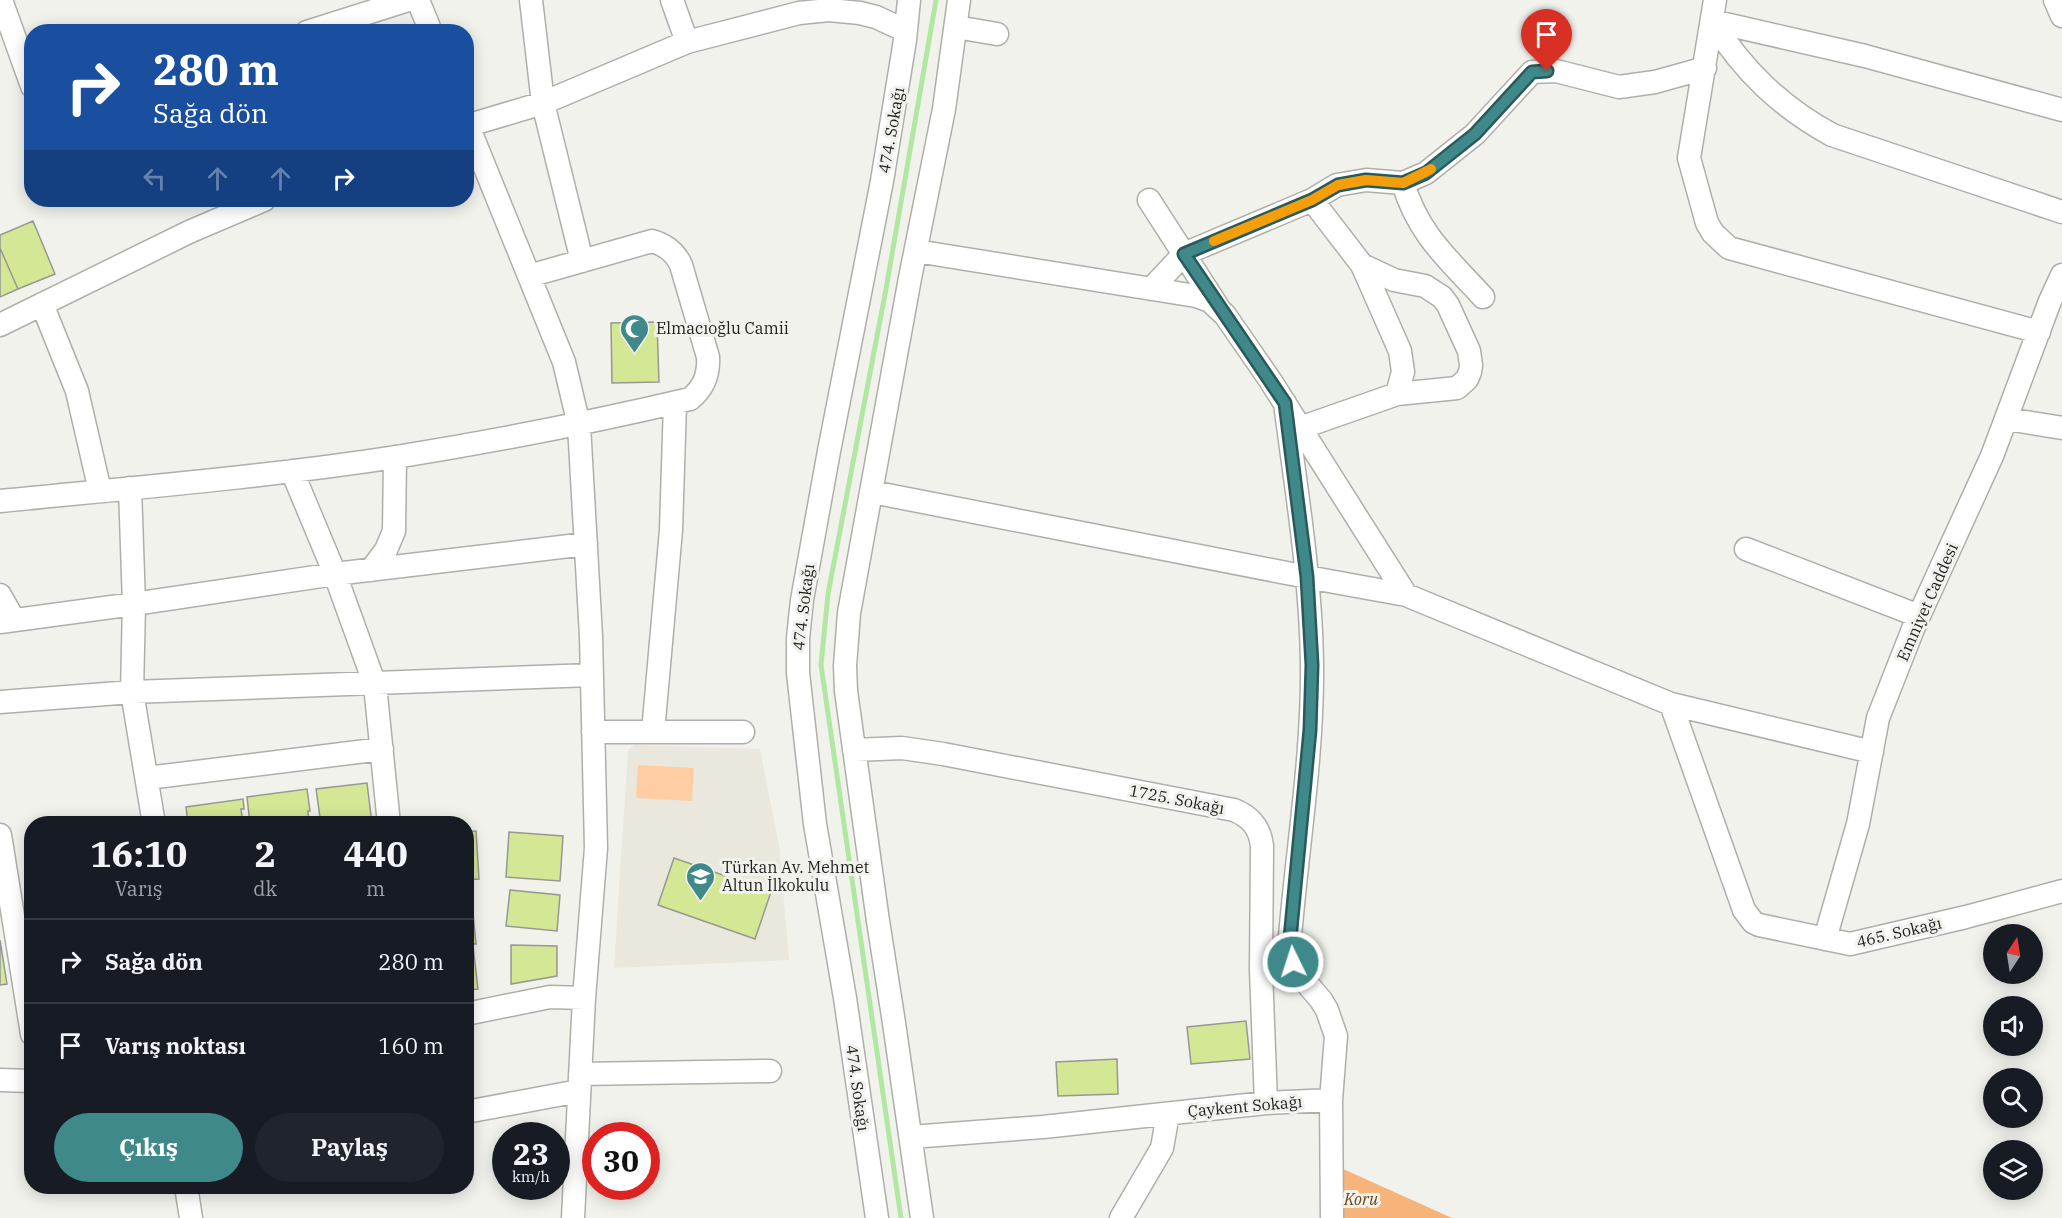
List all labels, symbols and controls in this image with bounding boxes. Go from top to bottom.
pin [1521,9,1572,71]
icon: arrive [1530,18,1563,51]
text: 280 m [153,42,279,97]
icon: right [54,48,132,126]
street label: 474. Sokağı [874,85,908,175]
text: Sağa dön [153,95,268,130]
icon: left [138,162,171,195]
icon: ahead [201,162,234,195]
icon: ahead [264,162,297,195]
icon: right [327,162,360,195]
mosque icon: Elmacıoğlu Camii [619,312,651,354]
place label: Elmacıoğlu Camii [656,318,789,338]
street label: Emniyet Caddesi [1892,540,1962,664]
street label: 474. Sokağı [788,563,818,651]
street label: 1725. Sokağı [1128,780,1226,818]
text: 16:10 [90,830,187,877]
text: 2 [254,830,276,877]
text: 440 [343,830,408,877]
place label: Türkan Av. Mehmet Altun İlkokulu [722,857,870,895]
school or university icon: Türkan Av. Mehmet Altun İlkokulu [685,860,717,902]
text: Varış [115,875,163,902]
text: dk [253,875,277,902]
text: m [366,875,385,902]
street label: 465. Sokağı [1854,912,1944,952]
north arrow [1983,924,2043,984]
map controls [1983,924,2043,1200]
position arrow [1261,930,1325,994]
icon: right [54,945,87,978]
text: Sağa dön [105,947,203,976]
text: 280 m [378,947,444,976]
button: sound [1983,996,2043,1056]
icon: arrive [54,1029,87,1062]
text: Varış noktası [105,1031,246,1060]
text: 160 m [378,1031,444,1060]
street label: 474. Sokağı [842,1044,874,1132]
button: search [1983,1068,2043,1128]
street label: Çaykent Sokağı [1187,1091,1303,1121]
button: Çıkış [54,1113,243,1182]
button: Paylaş [255,1113,444,1182]
speed limit sign: 30 [582,1122,660,1200]
text: 23 [513,1134,549,1173]
button: layers [1983,1140,2043,1200]
text: km/h [512,1167,550,1186]
park label: Koru [1343,1189,1378,1209]

